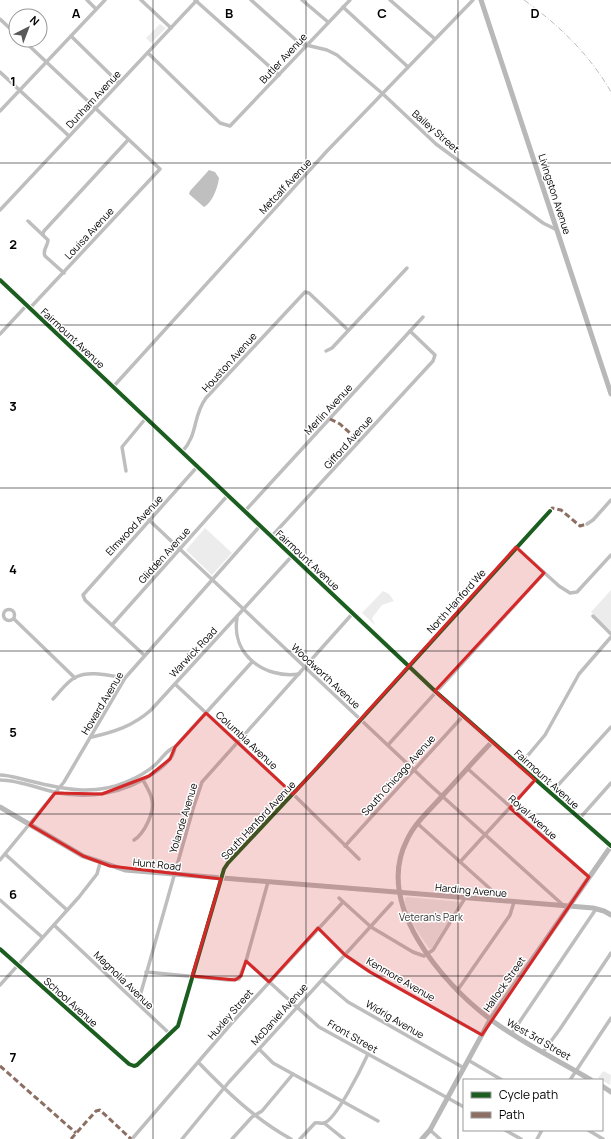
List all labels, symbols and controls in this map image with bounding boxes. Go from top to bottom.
text: A [72,4,81,22]
text: B [225,4,233,22]
text: C [377,4,387,22]
text: D [530,4,540,22]
north arrow [8,8,48,48]
text: N [27,12,43,28]
street label: Butler Avenue [256,30,310,86]
street label: Dunham Avenue [62,67,124,131]
text: 1 [10,72,16,90]
street label: Bailey Street [409,106,463,156]
street label: Livingston Avenue [535,152,575,236]
street label: Metcalf Avenue [256,155,315,217]
street label: Louisa Avenue [61,204,117,262]
text: 2 [9,235,17,253]
street label: Fairmount Avenue [38,305,108,371]
street label: Houston Avenue [198,329,260,395]
street label: Merlin Avenue [301,380,355,437]
text: 3 [9,397,17,415]
street label: Gifford Avenue [320,412,376,472]
street label: Elmwood Avenue [102,492,166,558]
street label: Glidden Avenue [135,524,193,586]
street label: Fairmount Avenue [273,527,343,593]
text: 4 [9,560,17,578]
street label: North Hanford We [423,566,489,636]
street label: Warwick Road [166,624,220,680]
street label: Woodworth Avenue [288,640,364,712]
street label: Howard Avenue [78,669,126,737]
street label: Columbia Avenue [213,708,281,772]
text: 5 [9,723,17,741]
street label: South Chicago Avenue [358,731,438,819]
street label: Fairmount Avenue [512,746,583,812]
street label: South Hanford Avenue [218,777,298,863]
street label: Yolande Avenue [166,781,200,855]
street label: Royal Avenue [506,791,561,843]
street label: Hunt Road [132,855,182,874]
street label: Harding Avenue [434,880,508,900]
text: 6 [9,885,17,903]
park label: Veteran's Park [399,910,464,924]
street label: Magnolia Avenue [91,948,157,1012]
street label: Hallock Street [480,953,528,1015]
street label: Kenmore Avenue [364,954,438,1004]
street label: School Avenue [41,974,101,1030]
street label: McDaniel Avenue [247,980,311,1048]
street label: Huxley Street [204,986,256,1042]
street label: Widrig Avenue [363,997,427,1042]
street label: West 3rd Street [504,1015,574,1063]
street label: Front Street [325,1016,381,1056]
text: 7 [10,1048,17,1066]
legend [463,1079,603,1131]
text: Cycle path [499,1086,558,1103]
text: Path [499,1106,525,1123]

